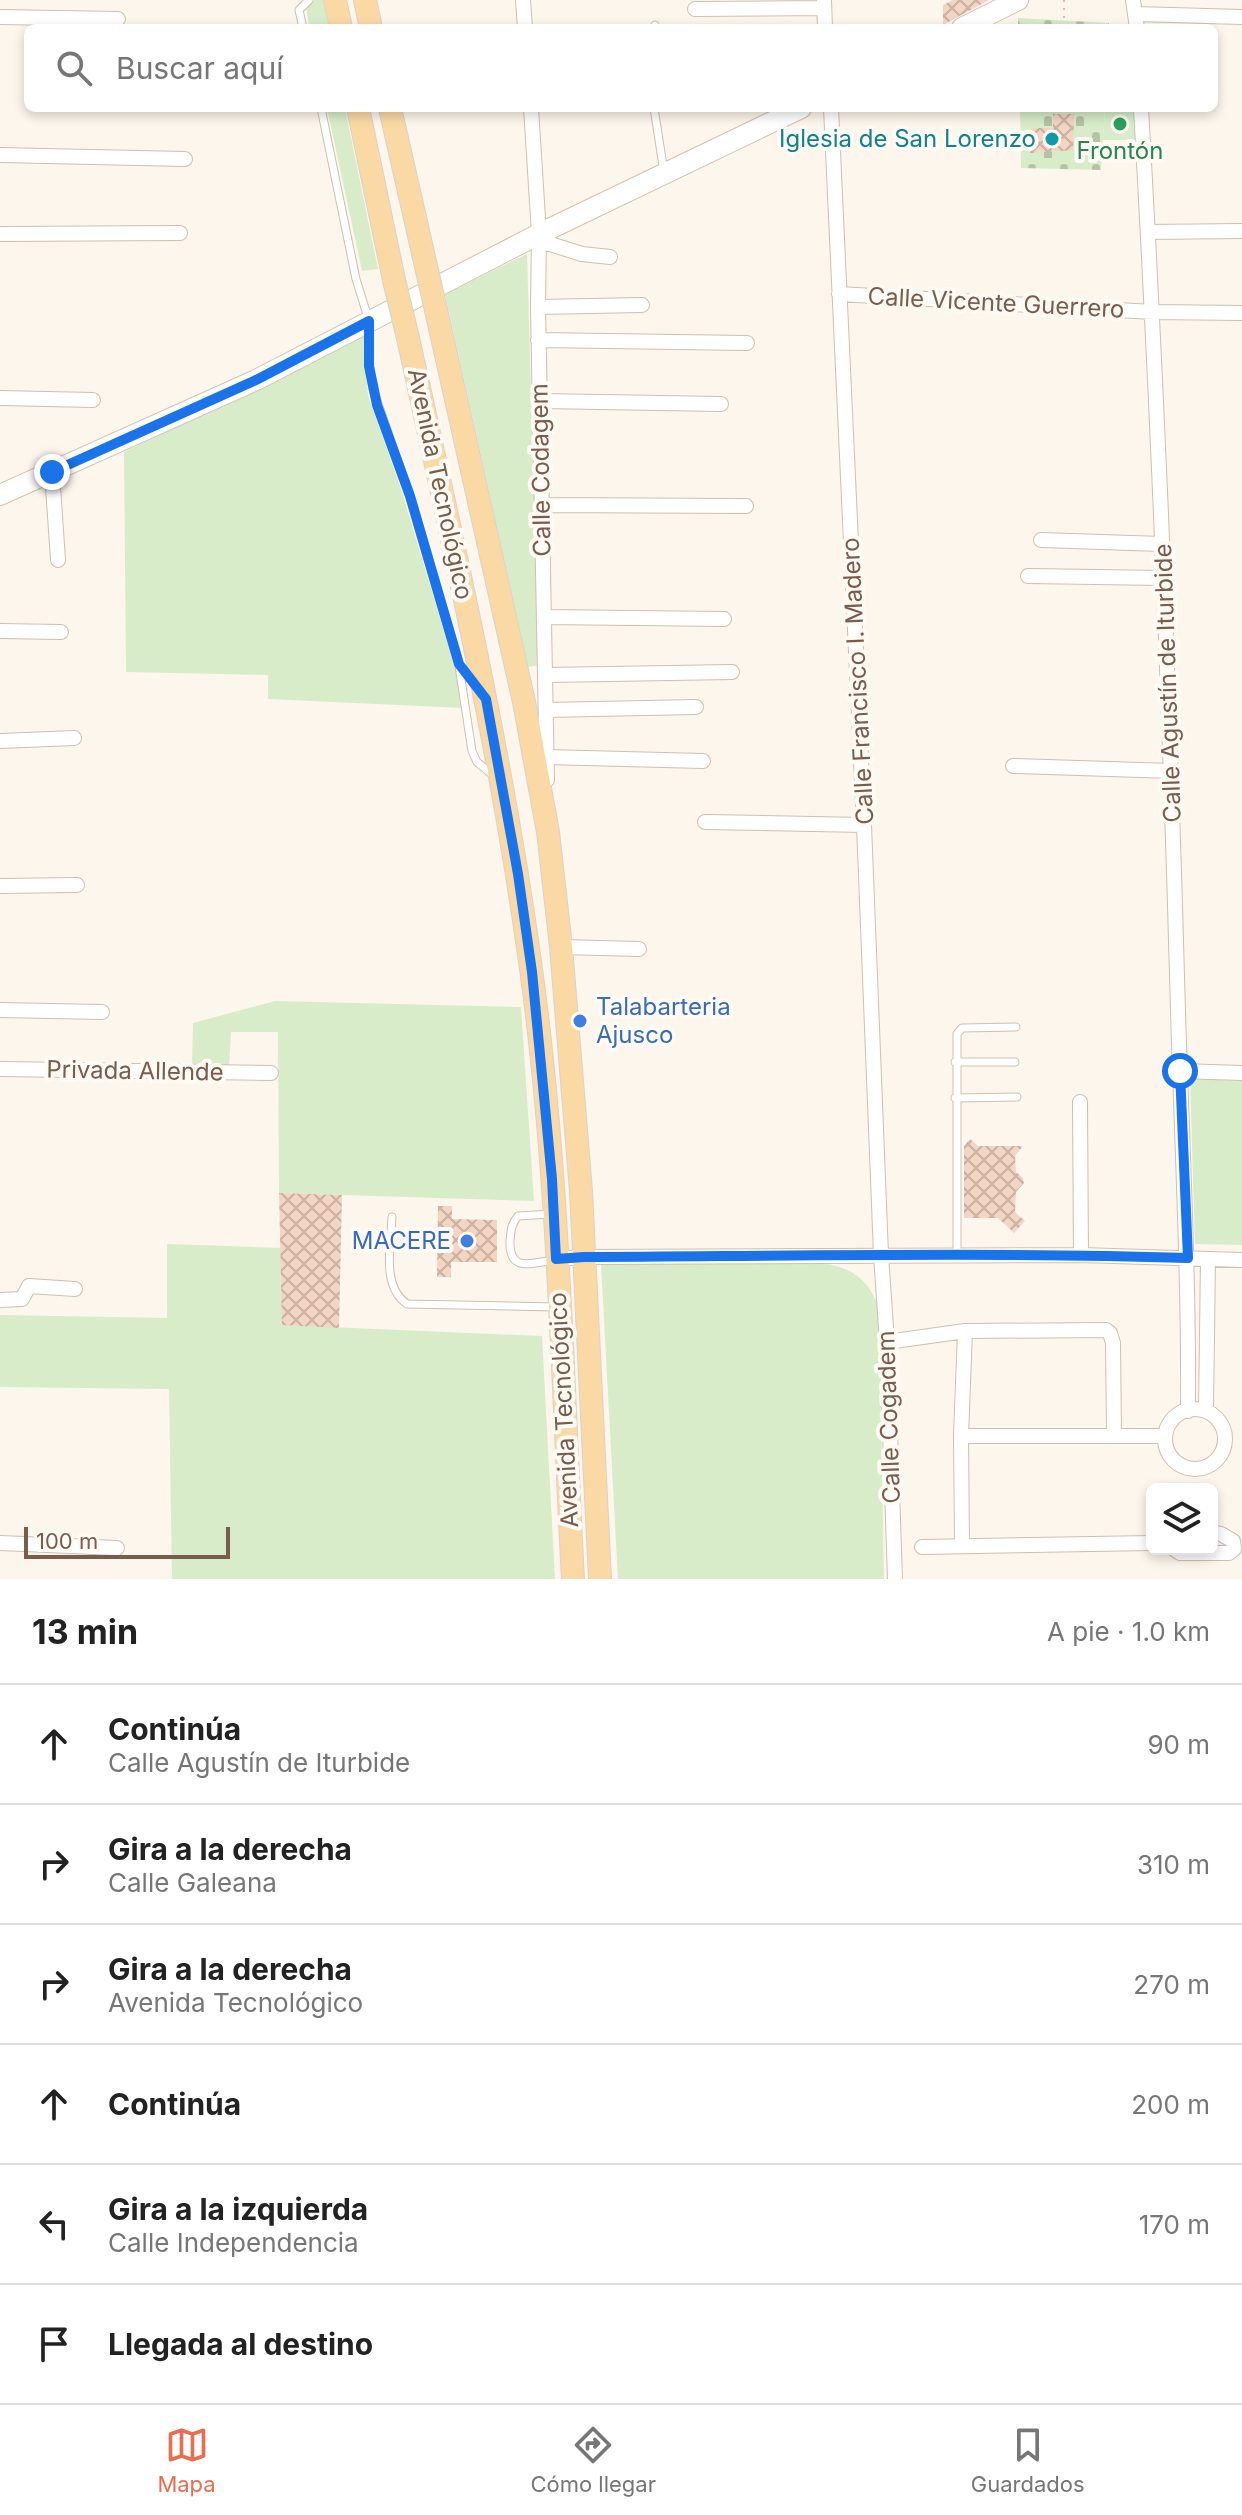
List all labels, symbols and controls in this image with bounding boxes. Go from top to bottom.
search box [24,24,1218,112]
icon: search [52,46,96,90]
text: Buscar aquí [116,50,283,86]
marker: Frontón [1111,115,1129,133]
place label: Iglesia de San Lorenzo [779,124,1036,153]
marker: Iglesia de San Lorenzo [1043,130,1061,148]
place label: Frontón [1077,136,1163,165]
street label: Calle Vicente Guerrero [867,281,1125,324]
street label: Avenida Tecnológico [402,366,479,602]
street label: Calle Codagem [524,383,557,557]
route end [34,454,70,490]
street label: Calle Francisco I. Madero [835,537,880,825]
street label: Calle Agustín de Iturbide [1148,543,1187,823]
place label: Talabarteria Ajusco [596,992,731,1049]
marker: Talabarteria Ajusco [571,1012,589,1030]
route start [1162,1053,1198,1089]
street label: Privada Allende [46,1054,224,1087]
place label: MACERE [352,1226,451,1255]
marker: MACERE [458,1232,476,1250]
street label: Avenida Tecnológico [543,1292,584,1528]
street label: Calle Cogadem [871,1330,906,1504]
map controls [1146,1483,1218,1555]
button: layers [1146,1483,1218,1555]
scale bar [24,1523,230,1559]
text: 100 m [36,1528,98,1554]
text: 13 min [32,1611,138,1652]
text: A pie · 1.0 km [1047,1616,1210,1647]
text: Continúa [108,1711,241,1747]
icon: ahead [32,1722,76,1766]
text: 90 m [1147,1729,1210,1760]
text: Calle Agustín de Iturbide [108,1747,410,1778]
text: Gira a la derecha [108,1831,352,1867]
icon: right [32,1842,76,1886]
text: 310 m [1137,1849,1210,1880]
text: Calle Galeana [108,1867,277,1898]
text: Gira a la derecha [108,1951,352,1987]
icon: right [32,1962,76,2006]
text: 270 m [1133,1969,1210,2000]
text: Avenida Tecnológico [108,1987,363,2018]
icon: ahead [32,2082,76,2126]
text: Continúa [108,2086,241,2122]
text: 200 m [1131,2089,1210,2120]
text: Gira a la izquierda [108,2191,368,2227]
icon: left [32,2202,76,2246]
text: 170 m [1139,2209,1210,2240]
text: Calle Independencia [108,2227,359,2258]
icon: arrive [32,2322,76,2366]
text: Llegada al destino [108,2326,373,2362]
tab: Mapa [157,2423,216,2497]
tab: Cómo llegar [530,2423,656,2497]
tab: Guardados [971,2423,1085,2497]

